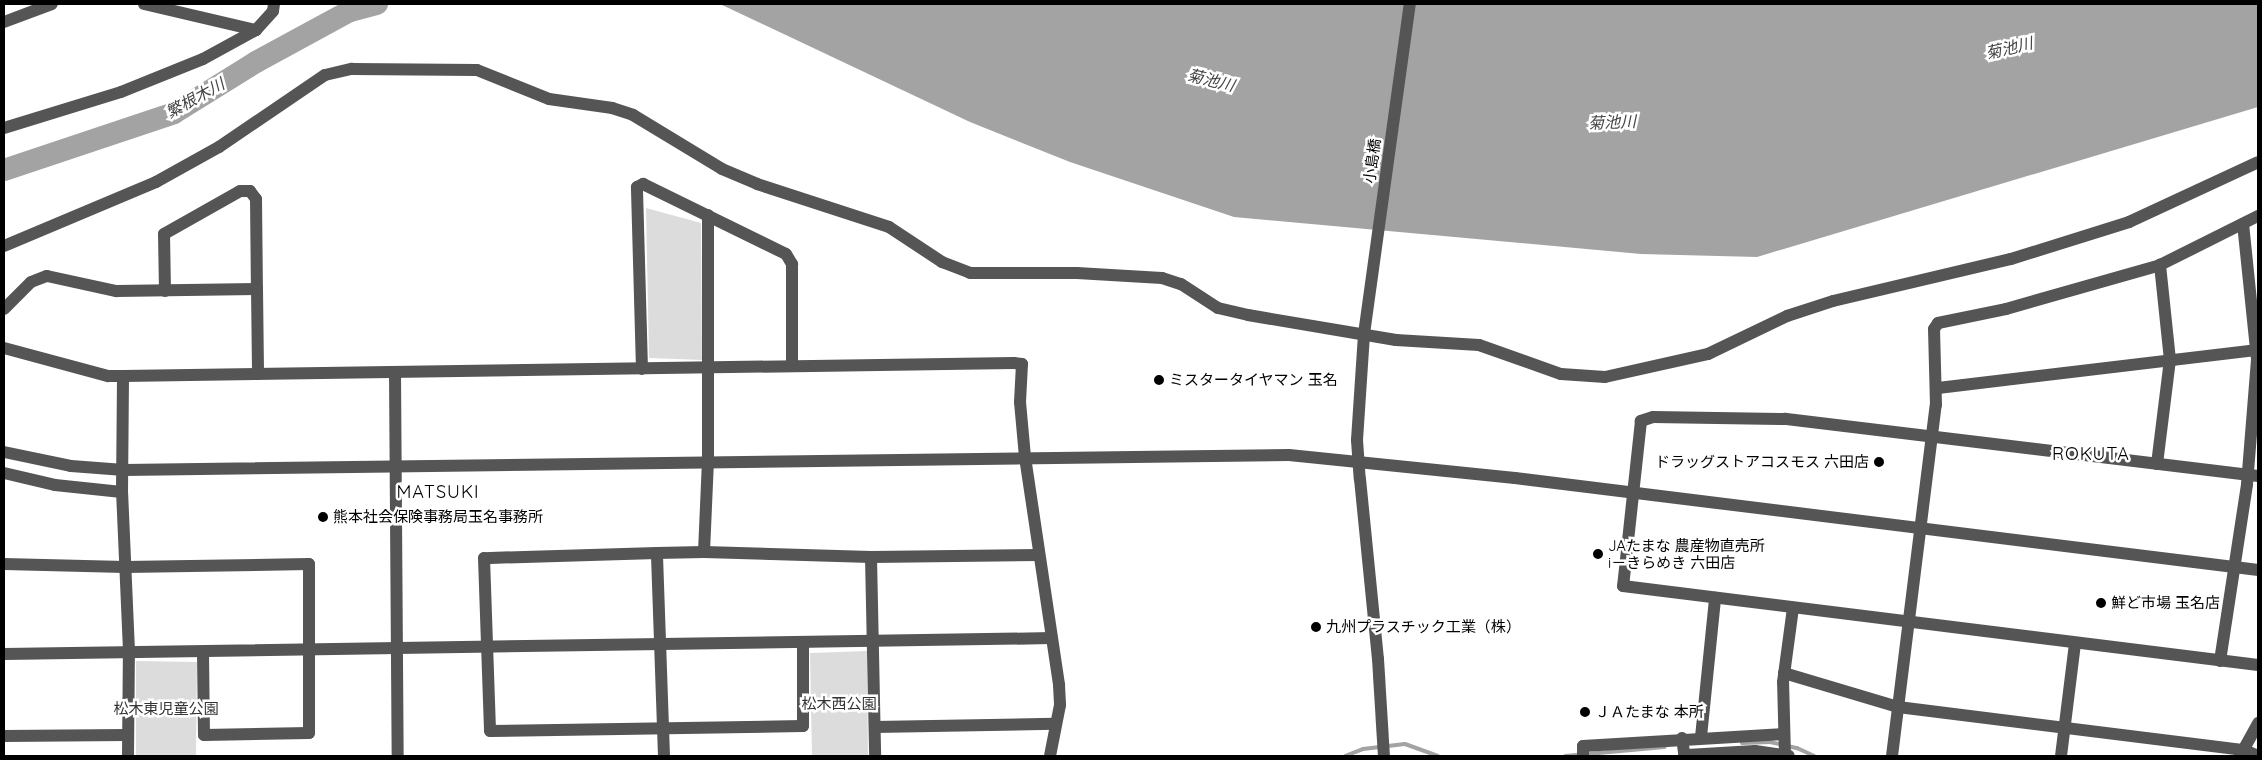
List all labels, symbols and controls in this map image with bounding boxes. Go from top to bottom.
water label: 菊池川 [1983,33,2035,63]
water label: 菊池川 [1185,65,1237,95]
water label: 繁根木川 [162,74,228,122]
water label: 菊池川 [1588,112,1636,132]
street label: 小島橋 [1360,137,1384,185]
place label: ミスタータイヤマン 玉名 [1169,371,1338,389]
marker: ミスタータイヤマン 玉名 [1153,374,1165,386]
district label: ROKUTA [2051,443,2131,465]
place label: ドラッグストアコスモス 六田店 [1655,453,1869,471]
marker: ドラッグストアコスモス 六田店 [1873,456,1885,468]
district label: MATSUKI [396,481,480,503]
place label: 熊本社会保険事務局玉名事務所 [333,508,543,526]
marker: 熊本社会保険事務局玉名事務所 [317,511,329,523]
place label: JAたまな 農産物直売所 i－きらめき 六田店 [1608,536,1765,571]
marker: JAたまな 農産物直売所 i－きらめき 六田店 [1592,548,1604,560]
place label: 鮮ど市場 玉名店 [2111,594,2220,612]
marker: 鮮ど市場 玉名店 [2095,597,2107,609]
place label: 九州プラスチック工業（株） [1326,618,1521,636]
marker: 九州プラスチック工業（株） [1310,621,1322,633]
park label: 松木西公園 [802,695,876,713]
park label: 松木東児童公園 [114,700,218,718]
place label: ＪＡたまな 本所 [1595,703,1704,721]
marker: ＪＡたまな 本所 [1579,706,1591,718]

